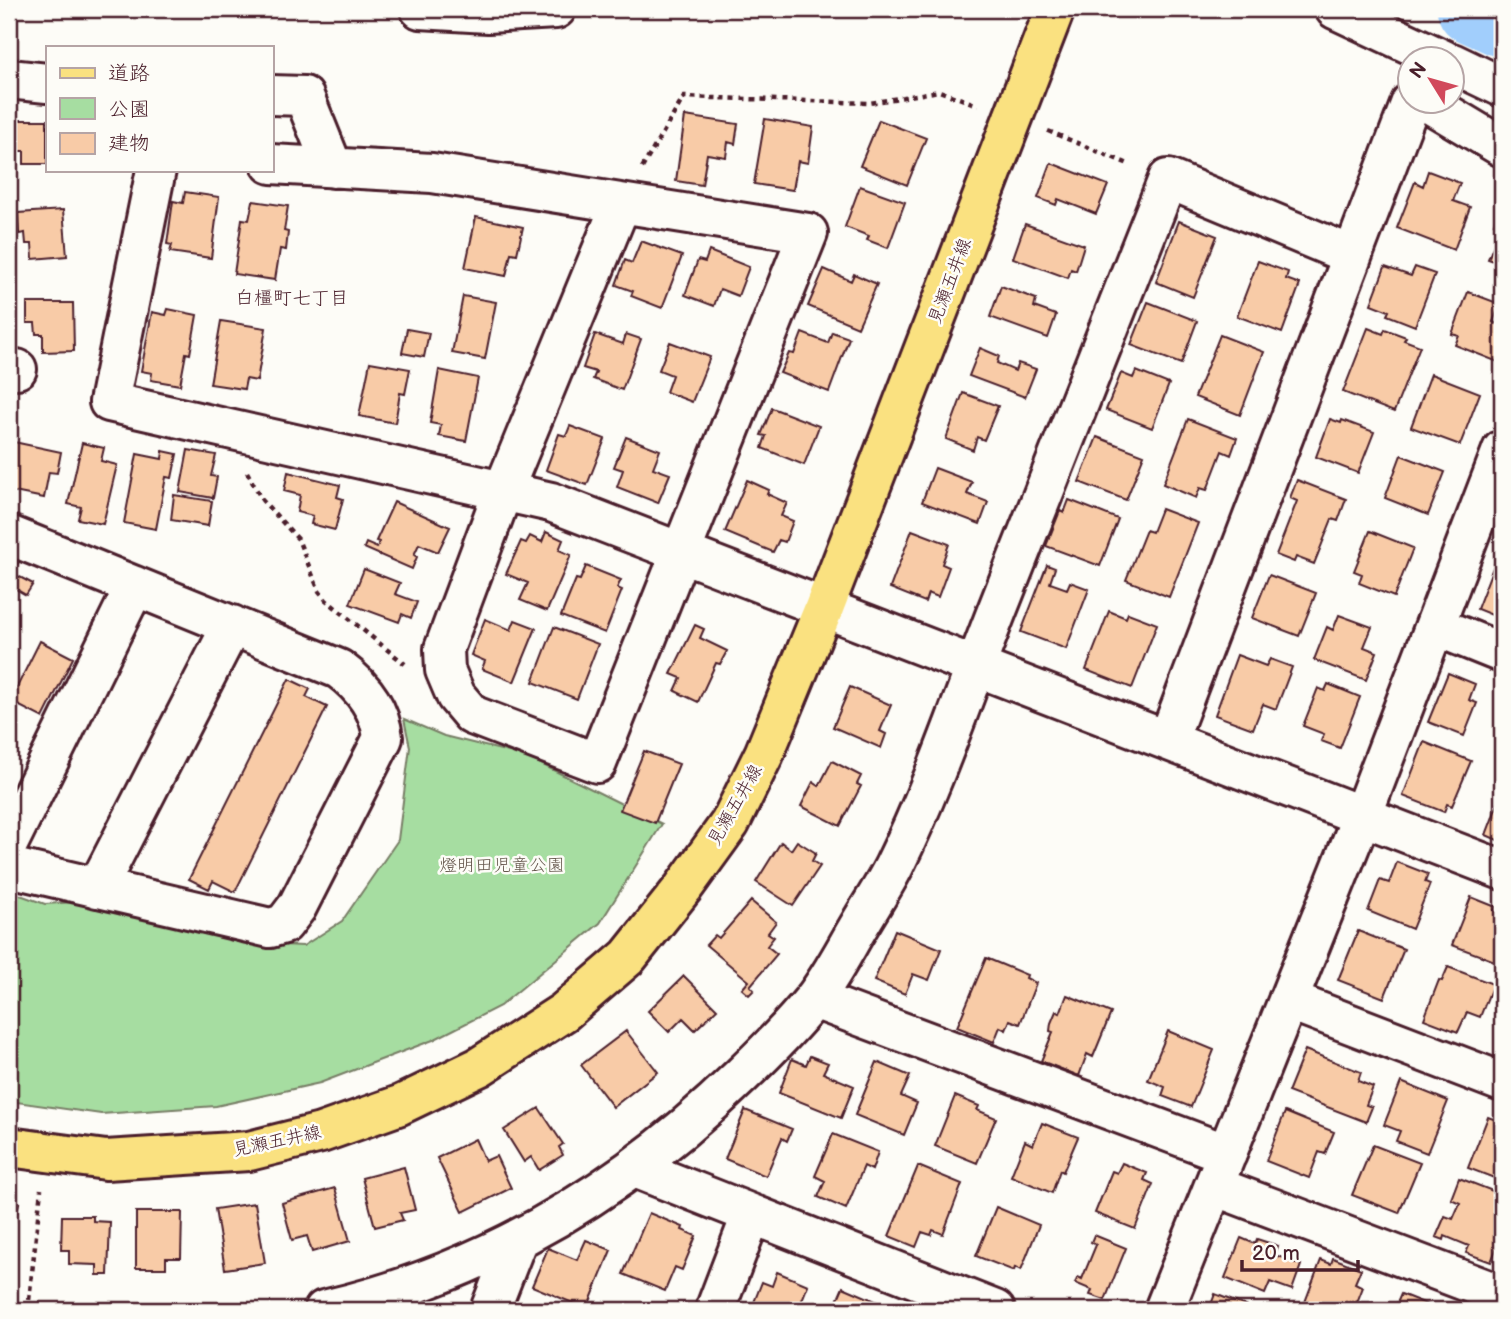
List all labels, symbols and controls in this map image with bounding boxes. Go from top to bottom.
legend [46,46,273,172]
north arrow [1396,46,1466,116]
text: N [1405,58,1432,83]
text: 道路 [108,61,150,86]
text: 公園 [108,97,150,122]
text: 建物 [108,131,150,156]
street label: 見瀬五井線 [924,235,976,327]
district label: 白橿町七丁目 [235,287,349,310]
street label: 見瀬五井線 [703,761,767,849]
park label: 燈明田児童公園 [439,855,565,876]
street label: 見瀬五井線 [231,1121,323,1161]
scale bar [1242,1228,1357,1272]
text: 20 m [1252,1241,1300,1266]

